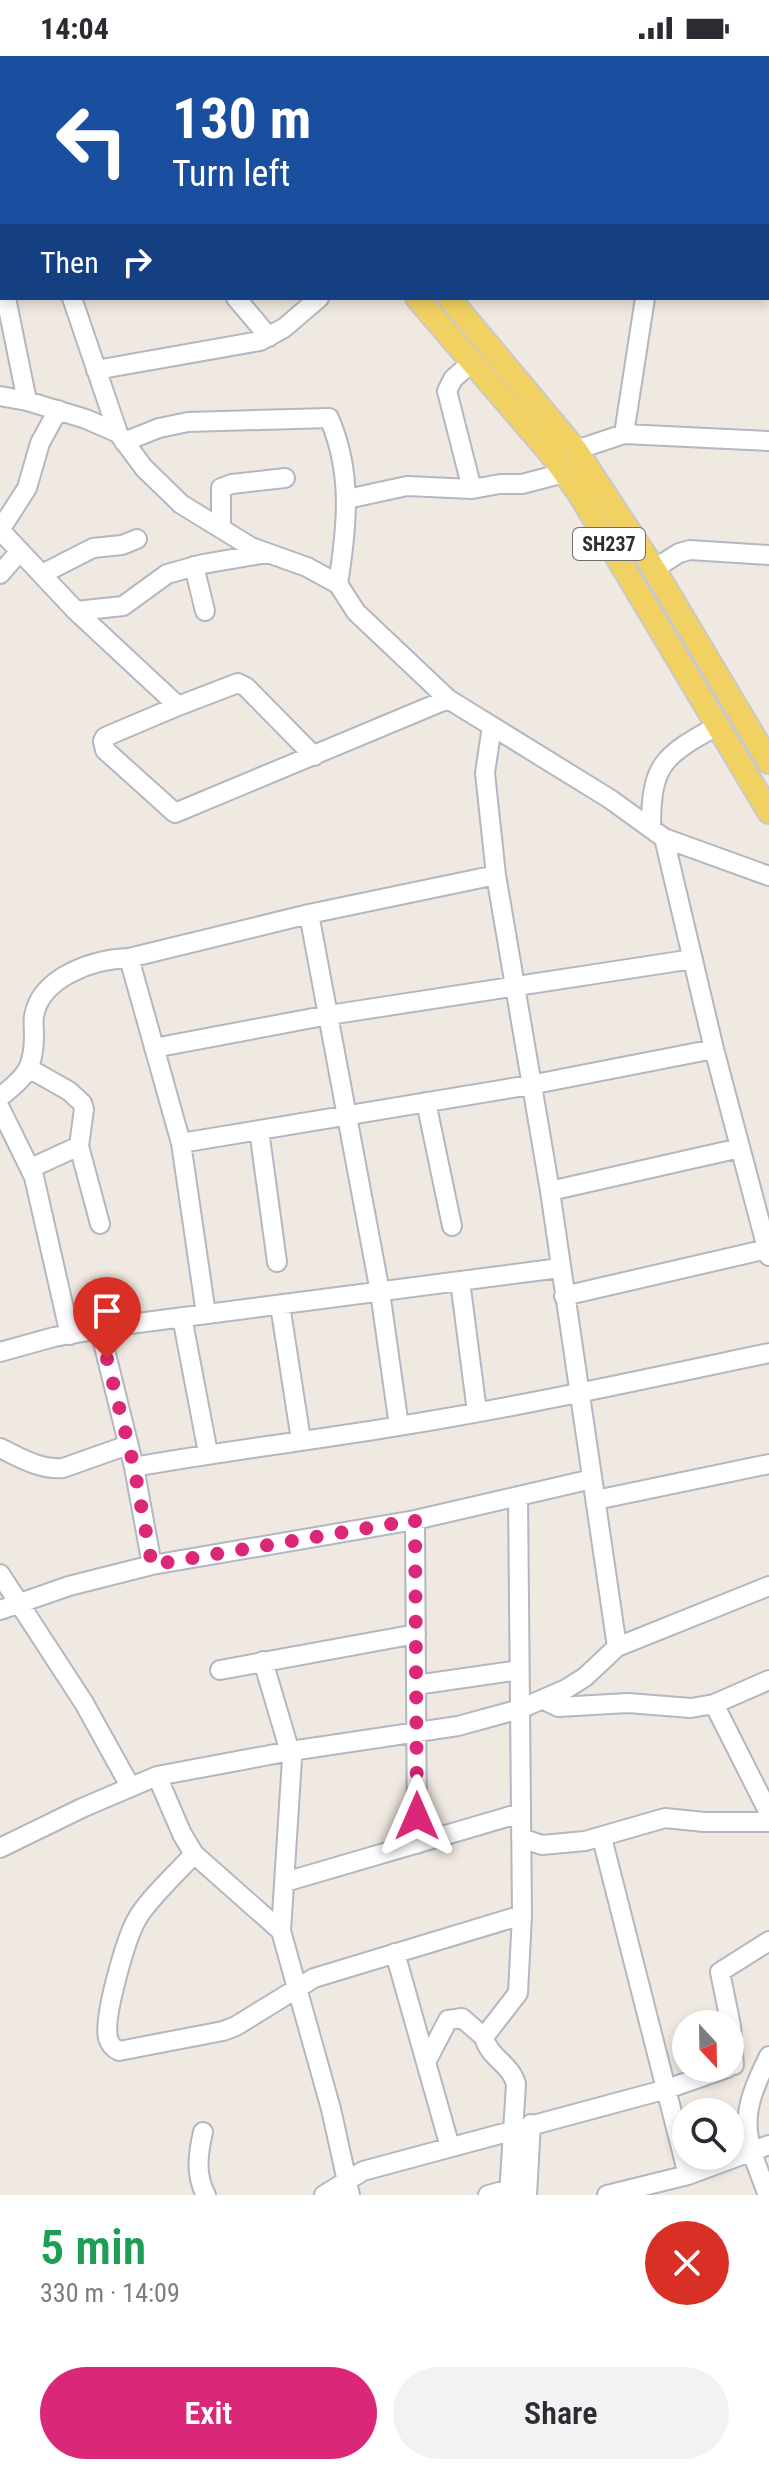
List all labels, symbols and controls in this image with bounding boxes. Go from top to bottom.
text: 14:04 [40,11,109,46]
text: 130 m [172,86,311,152]
icon: left [40,88,144,192]
text: Turn left [172,153,290,195]
icon: right [115,240,159,284]
text: Then [40,245,99,280]
road number: SH237 [573,528,645,560]
pin [73,1277,141,1359]
icon: arrive [85,1289,129,1333]
position arrow [375,1774,459,1858]
north arrow [672,2010,744,2082]
map controls [672,2010,744,2170]
button: search [672,2098,744,2170]
text: 5 min [40,2219,146,2276]
button: close [645,2221,729,2305]
text: 330 m · 14:09 [40,2278,180,2308]
button: Exit [40,2367,377,2459]
button: Share [393,2367,729,2459]

